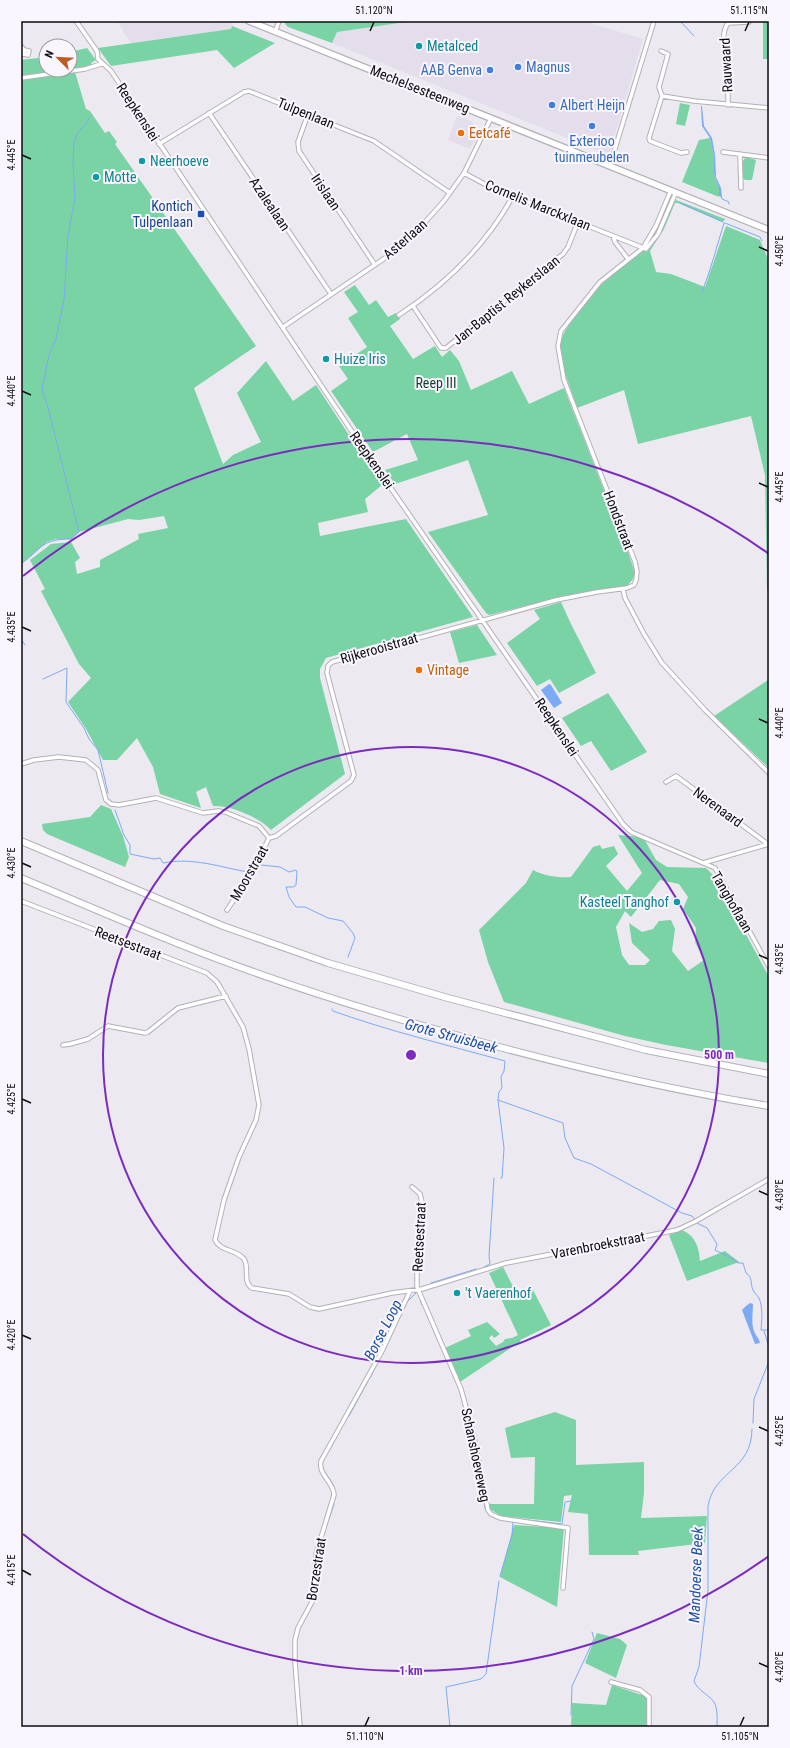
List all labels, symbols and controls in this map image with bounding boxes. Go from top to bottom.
text: 51.120°N [355,5,393,16]
text: 51.115°N [730,5,768,16]
street label: Rauwaard [717,37,735,93]
north arrow [38,38,78,78]
place label: Metalced [427,38,478,54]
marker: Metalced [414,41,424,51]
text: N [42,48,57,60]
place label: Magnus [526,59,570,75]
street label: Mechelsesteenweg [368,62,472,116]
place label: AAB Genva [421,62,482,78]
marker: Magnus [513,62,523,72]
marker: AAB Genva [485,65,495,75]
street label: Reepkenslei [113,80,163,144]
street label: Tulpenlaan [275,94,337,132]
place label: Albert Heijn [560,97,625,113]
marker: Albert Heijn [547,100,557,110]
marker: Exterioo tuinmeubelen [587,121,597,131]
place label: Eetcafé [469,125,511,141]
marker: Eetcafé [456,128,466,138]
place label: Exterioo tuinmeubelen [555,133,629,165]
text: 4.445°E [6,139,17,171]
place label: Neerhoeve [150,153,209,169]
marker: Neerhoeve [137,156,147,166]
place label: Motte [104,169,137,185]
street label: Irislaan [308,171,344,213]
marker: Motte [91,172,101,182]
street label: Azalealaan [246,174,294,234]
street label: Cornelis Marckxlaan [483,177,593,233]
place label: Kontich Tulpenlaan [133,198,193,230]
marker: Kontich Tulpenlaan [196,209,206,219]
street label: Asterlaan [380,216,430,262]
text: 4.450°E [774,235,785,267]
street label: Jan-Baptist Reykerslaan [449,252,563,348]
place label: Huize Iris [334,351,386,367]
marker: Huize Iris [321,354,331,364]
text: 4.440°E [6,375,17,407]
park label: Reep III [415,375,457,391]
street label: Reepkenslei [346,428,398,492]
text: 4.445°E [774,471,785,503]
street label: Hondstraat [601,488,637,552]
text: 4.435°E [6,611,17,643]
street label: Rijkerooistraat [338,629,420,667]
place label: Vintage [427,662,470,678]
marker: Vintage [414,665,424,675]
street label: Reepkenslei [532,695,582,759]
text: 4.440°E [774,707,785,739]
street label: Nerenaard [690,784,746,830]
street label: Moorstraat [227,843,271,903]
text: 4.430°E [6,847,17,879]
street label: Tanghoflaan [708,869,756,935]
place label: Kasteel Tanghof [580,894,670,910]
marker: Kasteel Tanghof [672,897,682,907]
street label: Reetsestraat [93,923,163,963]
text: 4.435°E [774,943,785,975]
water label: Grote Struisbeek [403,1015,500,1057]
centre of rings [404,1048,418,1062]
text: 500 m [704,1048,734,1062]
text: 4.425°E [6,1083,17,1115]
text: 4.430°E [774,1179,785,1211]
street label: Reetsestraat [409,1202,429,1272]
street label: Varenbroekstraat [550,1228,646,1262]
place label: 't Vaerenhof [465,1285,532,1301]
marker: 't Vaerenhof [452,1288,462,1298]
water label: Borse Loop [360,1297,406,1363]
text: 4.420°E [6,1319,17,1351]
street label: Schanshoeveweg [458,1407,494,1503]
text: 4.425°E [774,1415,785,1447]
water label: Mandoerse Beek [685,1526,707,1623]
street label: Borzestraat [303,1536,329,1602]
text: 4.415°E [6,1554,17,1586]
text: 4.420°E [774,1651,785,1683]
text: 1 km [399,1664,423,1678]
text: 51.110°N [346,1731,384,1742]
text: 51.105°N [721,1731,759,1742]

